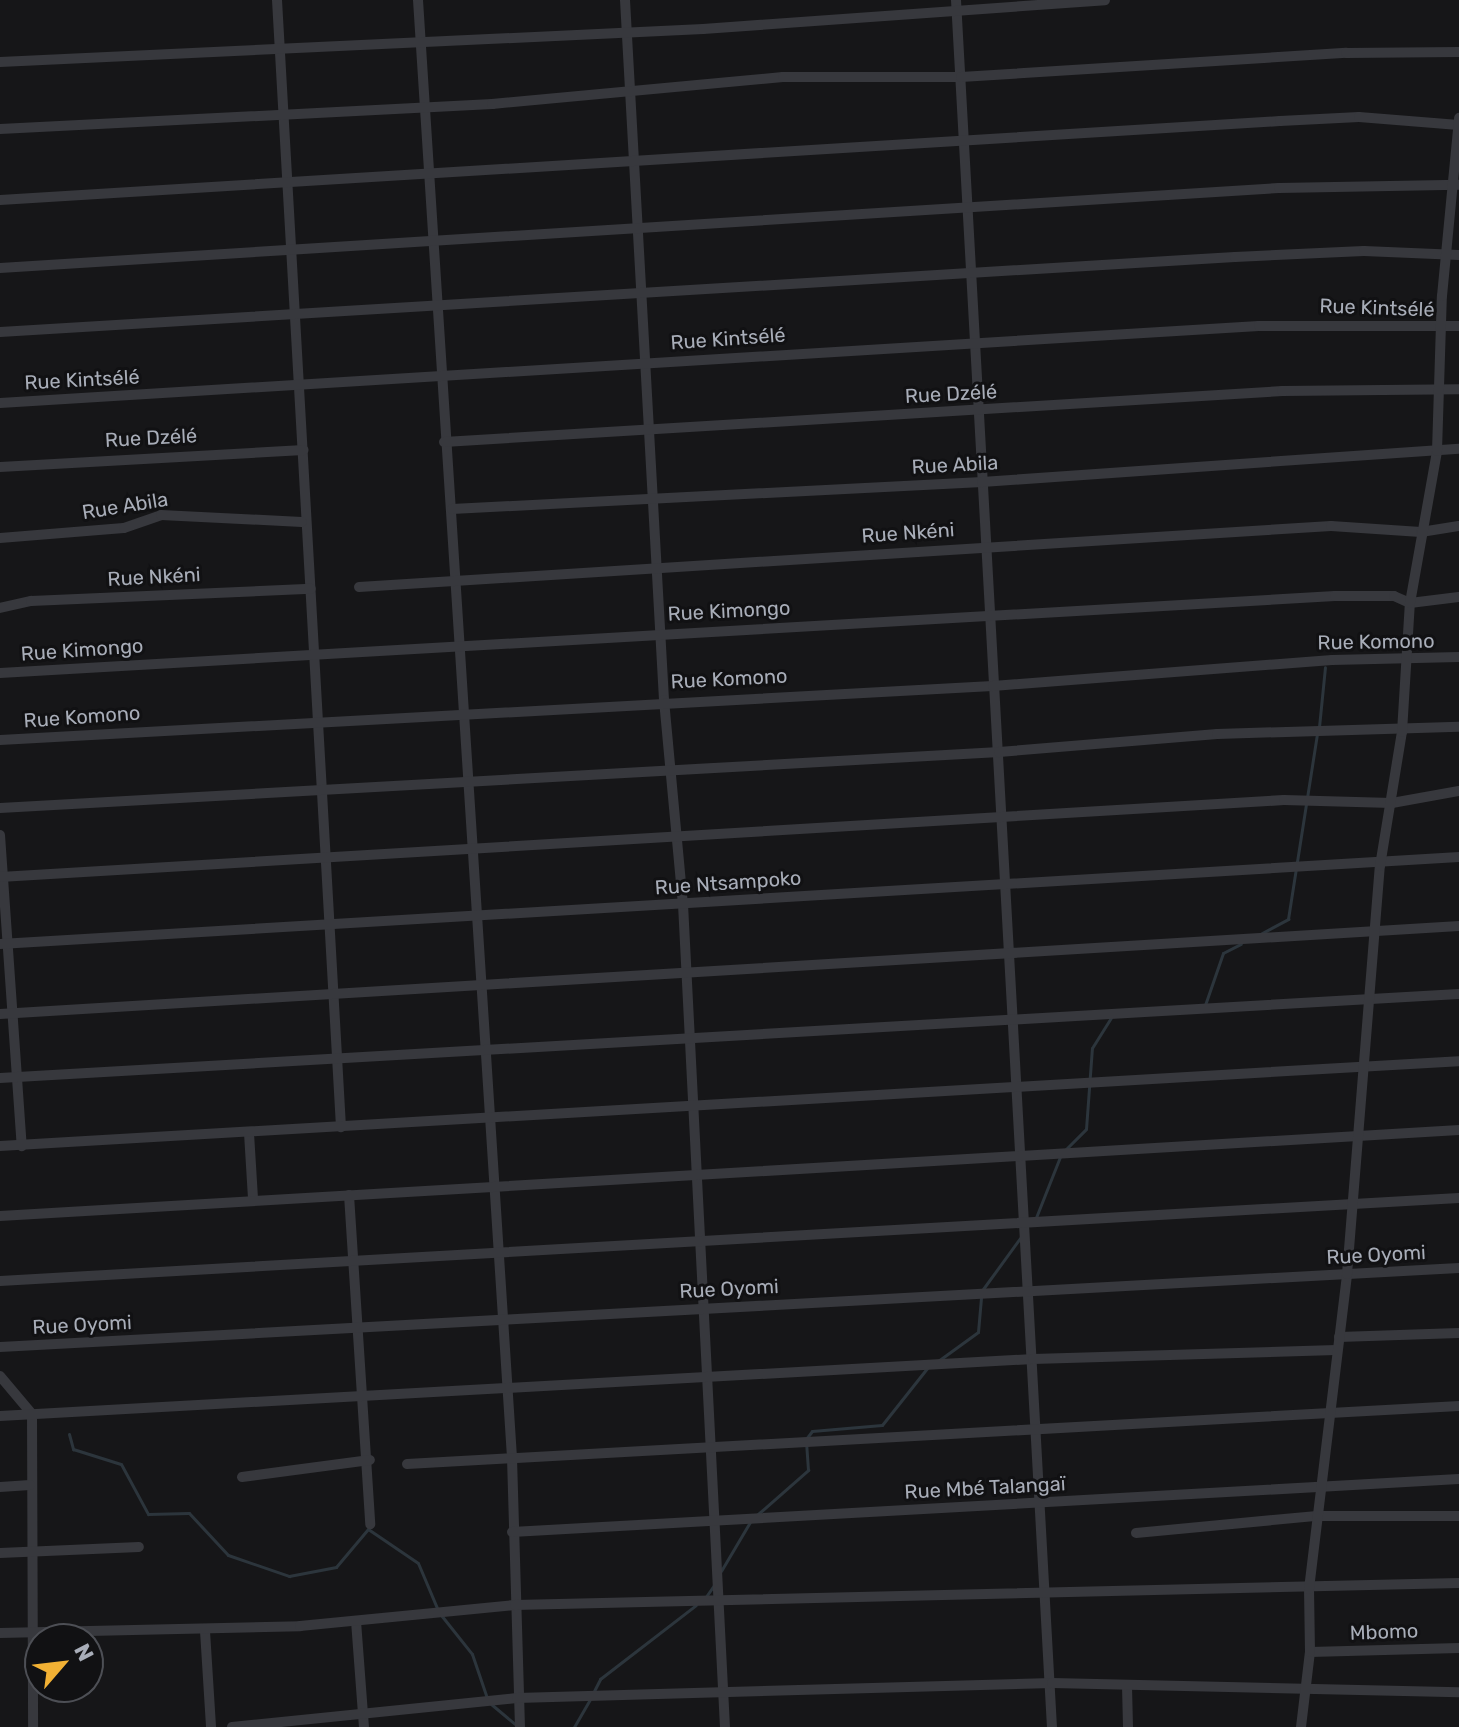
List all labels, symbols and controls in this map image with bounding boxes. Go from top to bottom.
street label: Rue Kintsélé [1319,294,1435,322]
street label: Rue Kintsélé [670,323,786,355]
street label: Rue Kintsélé [24,365,140,395]
street label: Rue Dzélé [904,380,998,408]
street label: Rue Dzélé [104,424,198,452]
street label: Rue Abila [911,451,999,479]
street label: Rue Abila [80,487,170,525]
street label: Rue Nkéni [861,518,955,548]
street label: Rue Nkéni [107,563,201,591]
street label: Rue Kimongo [667,596,791,626]
street label: Rue Komono [1317,629,1435,655]
street label: Rue Kimongo [20,634,144,666]
street label: Rue Komono [670,664,788,694]
street label: Rue Komono [23,701,141,733]
street label: Rue Ntsampoko [654,866,802,900]
street label: Rue Oyomi [1326,1240,1426,1270]
street label: Rue Oyomi [679,1274,779,1304]
street label: Rue Oyomi [32,1310,132,1340]
street label: Rue Mbé Talangaï [904,1472,1066,1504]
street label: Mbomo [1349,1619,1419,1645]
north arrow [24,1623,104,1703]
text: N [68,1639,99,1666]

